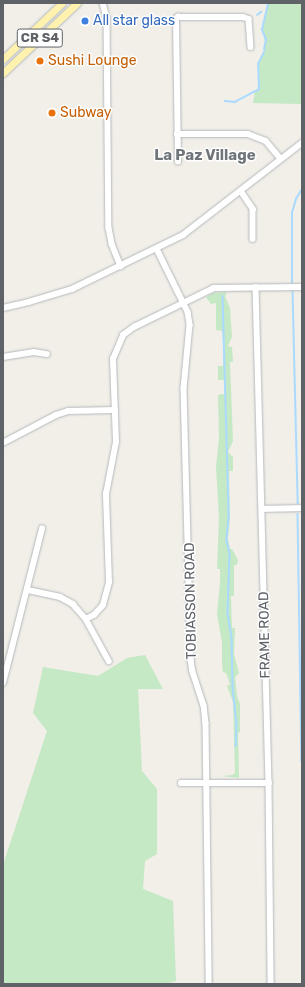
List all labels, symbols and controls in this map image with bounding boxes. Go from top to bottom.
place label: All star glass [93,13,175,29]
marker: All star glass [80,16,90,26]
road number: CR S4 [16,27,64,49]
place label: Sushi Lounge [48,53,137,69]
marker: Sushi Lounge [35,56,45,66]
place label: Subway [60,105,112,121]
marker: Subway [47,108,57,118]
district label: La Paz Village [154,147,256,165]
street label: TOBIASSON ROAD [182,542,200,660]
street label: FRAME ROAD [256,591,274,679]

